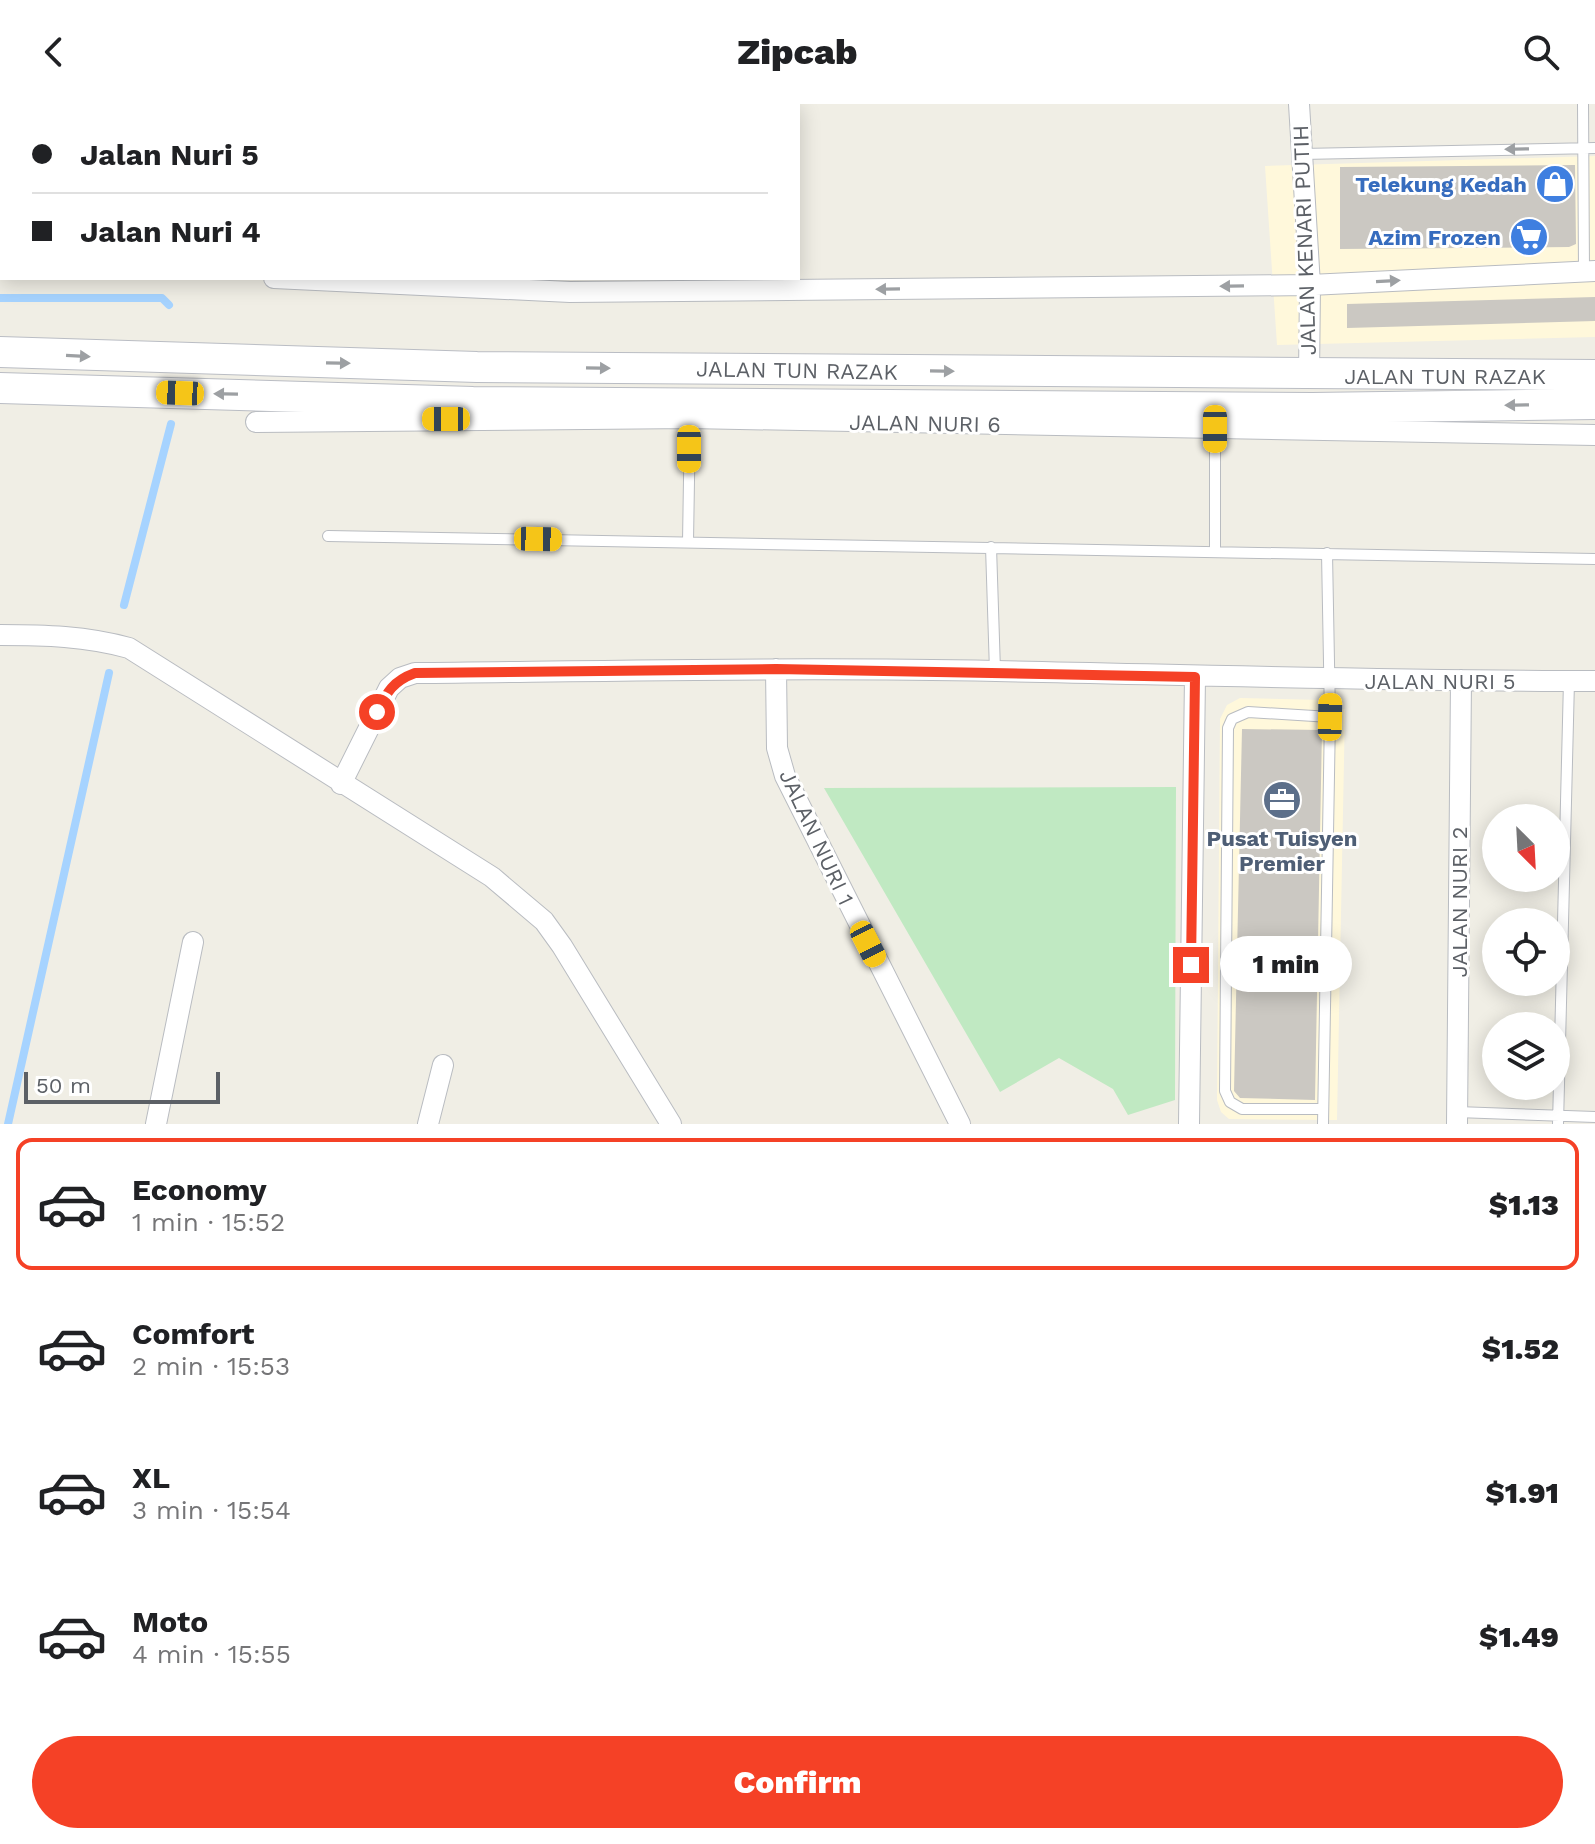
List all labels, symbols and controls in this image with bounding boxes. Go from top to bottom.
icon: back [32,30,76,74]
icon: search [1519,30,1563,74]
text: Zipcab [737,31,858,73]
street label: JALAN KENARI PUTIH [1288,124,1321,356]
text: Jalan Nuri 5 [80,137,259,172]
one-way arrow [1504,143,1529,156]
shop icon: Telekung Kedah [1534,163,1576,205]
place label: Telekung Kedah [1355,172,1527,197]
text: Jalan Nuri 4 [80,214,261,249]
supermarket icon: Azim Frozen [1508,216,1550,258]
place label: Azim Frozen [1368,225,1501,250]
one-way arrow [1376,275,1401,288]
one-way arrow [1219,280,1244,292]
one-way arrow [875,283,900,295]
one-way arrow [66,349,91,362]
street label: JALAN TUN RAZAK [696,356,898,385]
one-way arrow [326,357,351,370]
one-way arrow [586,362,611,374]
street label: JALAN TUN RAZAK [1344,364,1546,389]
one-way arrow [930,365,955,377]
car [156,380,204,406]
one-way arrow [213,388,238,401]
one-way arrow [1504,399,1529,412]
car [1203,405,1227,453]
car [422,407,470,431]
street label: JALAN NURI 6 [849,410,1001,437]
car [677,425,701,473]
car [514,527,562,551]
street label: JALAN NURI 5 [1365,669,1515,694]
car [1318,693,1342,741]
route start [359,694,395,730]
street label: JALAN NURI 1 [774,766,859,909]
office icon: Pusat Tuisyen Premier [1261,779,1303,821]
north arrow [1482,804,1570,892]
map controls [1482,804,1570,1100]
place label: Pusat Tuisyen Premier [1207,826,1357,876]
street label: JALAN NURI 2 [1447,827,1472,978]
button: locate [1482,908,1570,996]
car [846,917,890,971]
callout: 1 min [1219,937,1351,993]
route end [1173,947,1209,983]
text: 1 min [1253,949,1319,979]
button: layers [1482,1012,1570,1100]
scale bar [24,1068,220,1104]
text: 50 m [36,1073,91,1098]
icon: car [36,1168,108,1240]
text: Economy [132,1172,267,1207]
text: $1.13 [1489,1187,1559,1222]
text: 1 min · 15:52 [132,1207,285,1237]
icon: car [36,1312,108,1384]
text: Comfort [132,1316,254,1351]
text: $1.52 [1482,1331,1559,1366]
text: 2 min · 15:53 [132,1351,290,1381]
icon: car [36,1456,108,1528]
text: XL [132,1460,170,1495]
text: $1.91 [1485,1475,1559,1510]
text: 3 min · 15:54 [132,1495,291,1525]
icon: car [36,1600,108,1672]
text: Moto [132,1604,208,1639]
text: $1.49 [1479,1619,1559,1654]
text: 4 min · 15:55 [132,1639,291,1669]
button: Confirm [32,1736,1563,1828]

